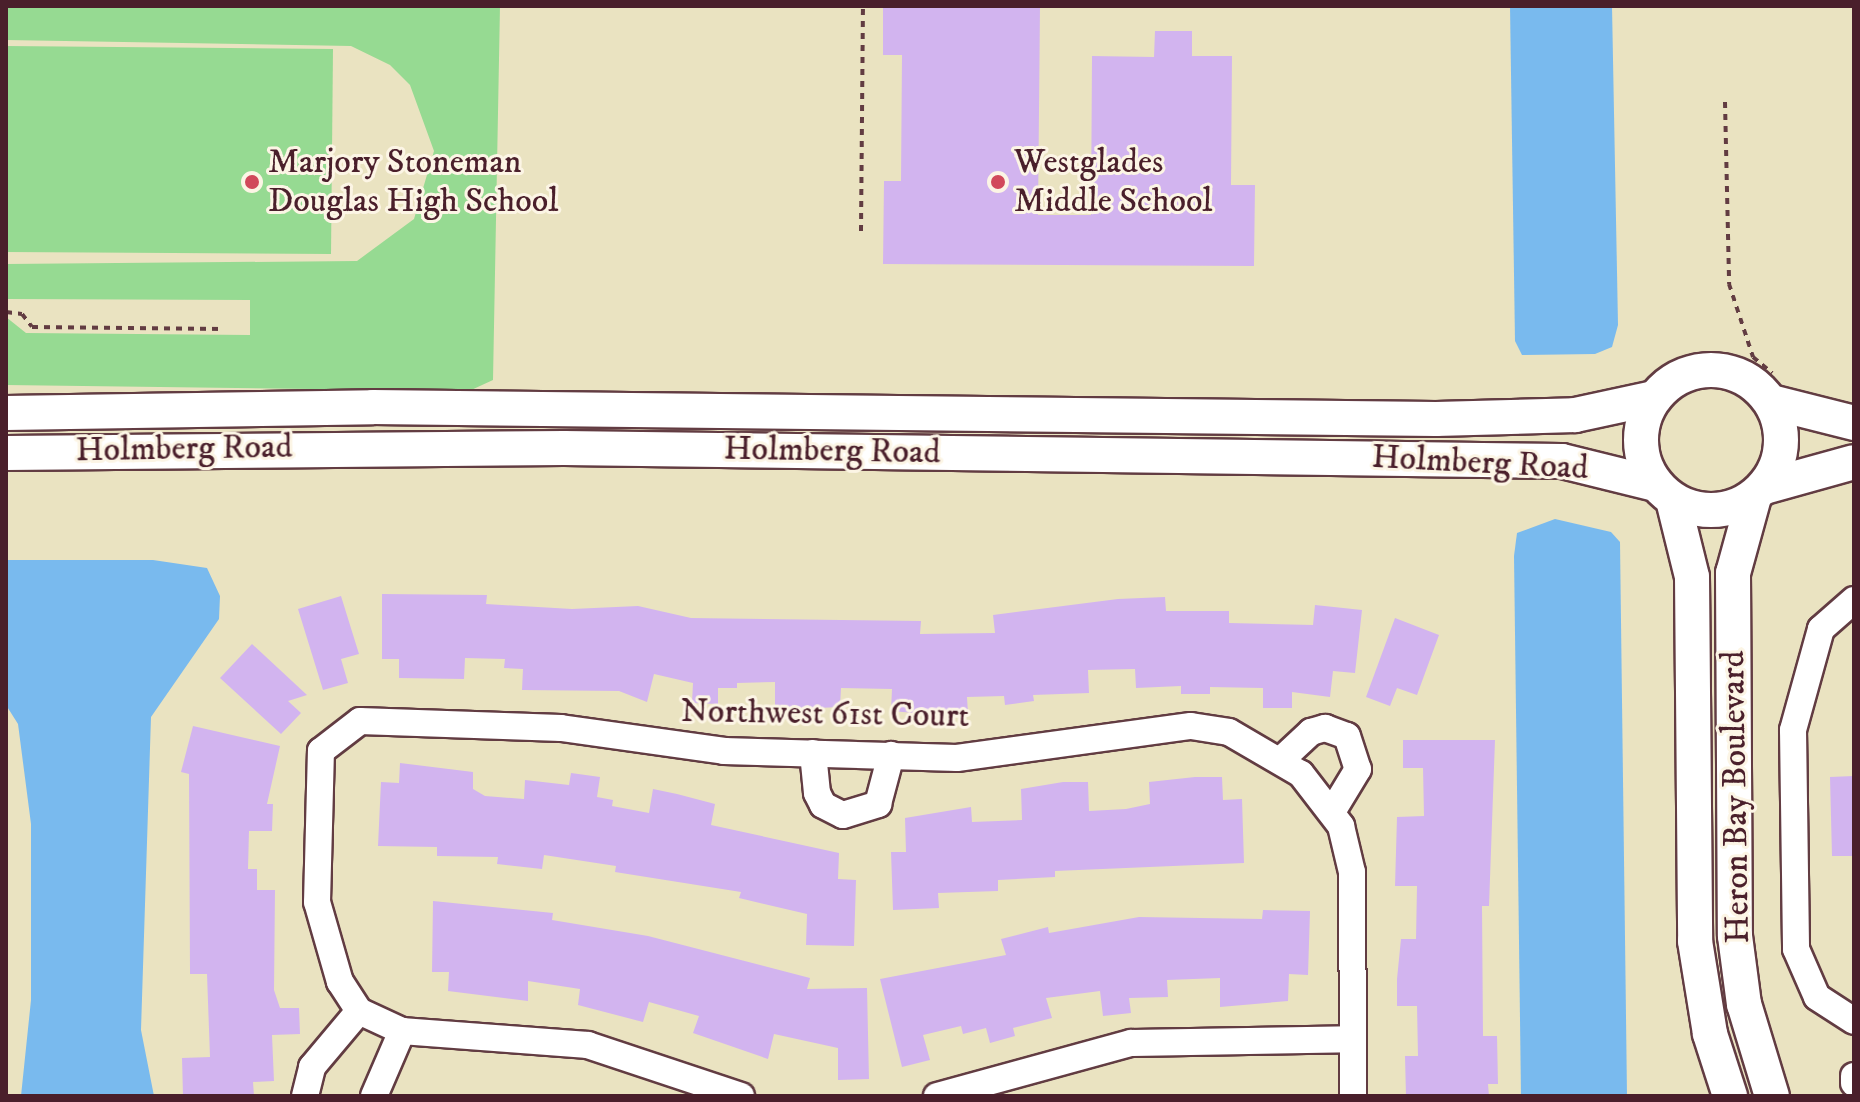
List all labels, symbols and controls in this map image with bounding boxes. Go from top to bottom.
place label: Marjory Stoneman Douglas High School [268,142,558,222]
place label: Westglades Middle School [1014,142,1213,222]
marker: Marjory Stoneman Douglas High School [243,173,261,191]
marker: Westglades Middle School [989,173,1007,191]
street label: Holmberg Road [75,427,293,471]
street label: Holmberg Road [723,429,941,473]
street label: Holmberg Road [1371,437,1589,489]
street label: Heron Bay Boulevard [1713,650,1759,944]
street label: Northwest 61st Court [680,691,970,737]

